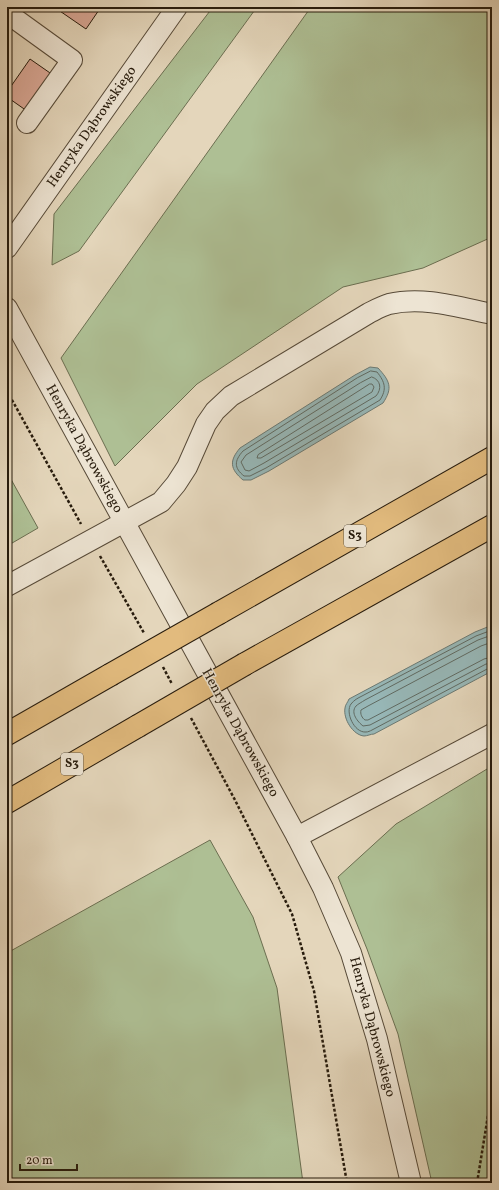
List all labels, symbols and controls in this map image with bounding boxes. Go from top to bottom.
street label: Henryka Dąbrowskiego [43,62,141,192]
street label: Henryka Dąbrowskiego [41,381,127,517]
road number: S3 [344,525,366,547]
street label: Henryka Dąbrowskiego [197,665,283,801]
road number: S3 [61,753,83,775]
street label: Henryka Dąbrowskiego [344,955,400,1099]
scale bar [20,1146,77,1172]
text: 20 m [26,1153,53,1169]

